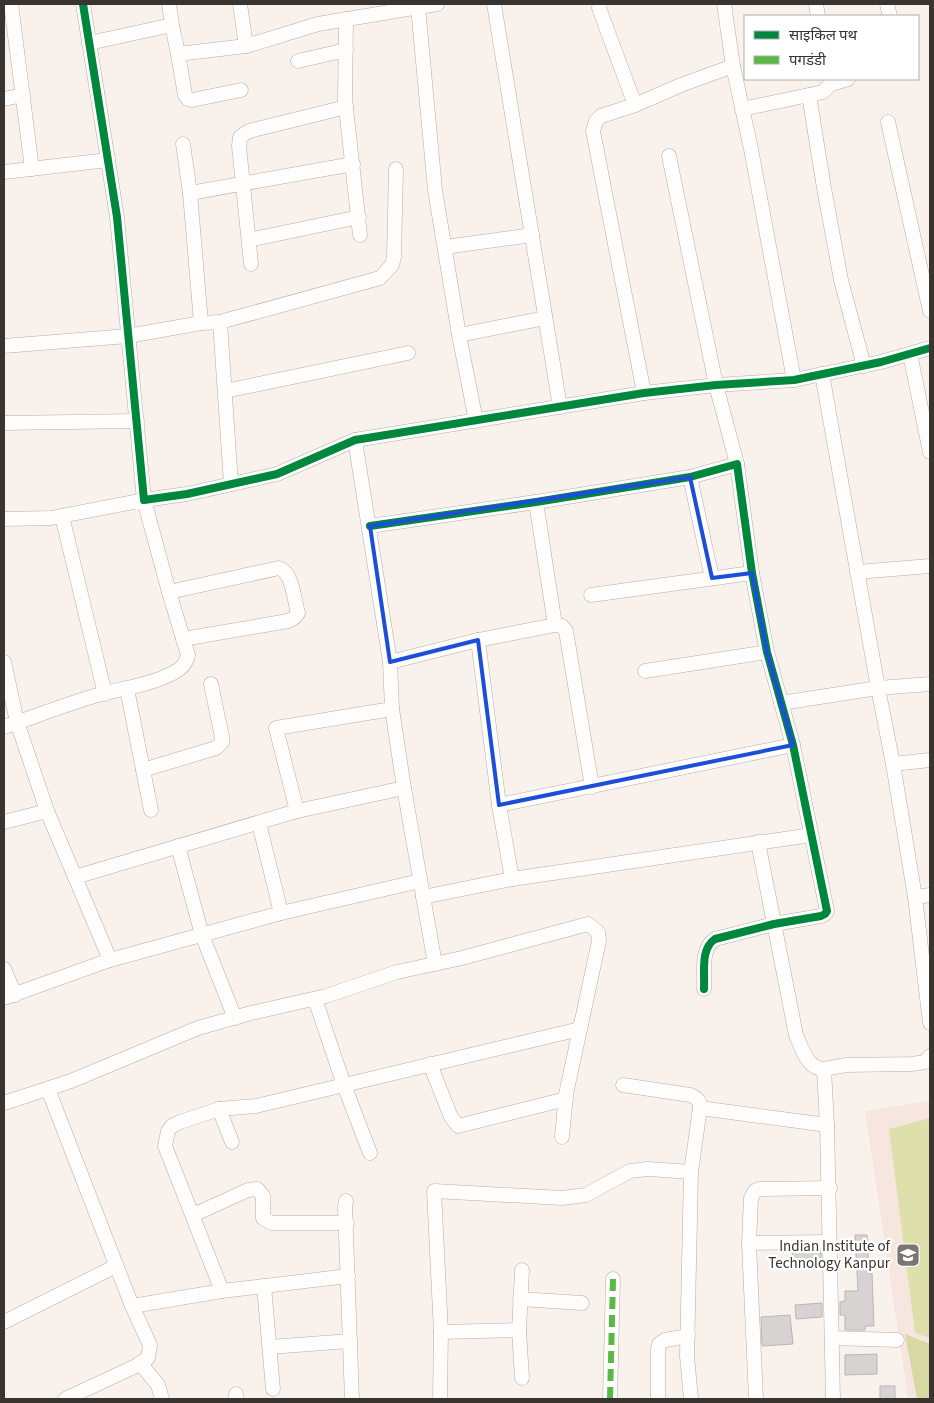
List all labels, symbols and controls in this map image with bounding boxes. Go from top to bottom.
legend [744,15,919,80]
text: साइकिल पथ [789,25,857,46]
text: पगडंडी [789,50,827,71]
place label: Indian Institute of Technology Kanpur [768,1236,891,1274]
school or university icon: Indian Institute of Technology Kanpur [895,1242,921,1268]

